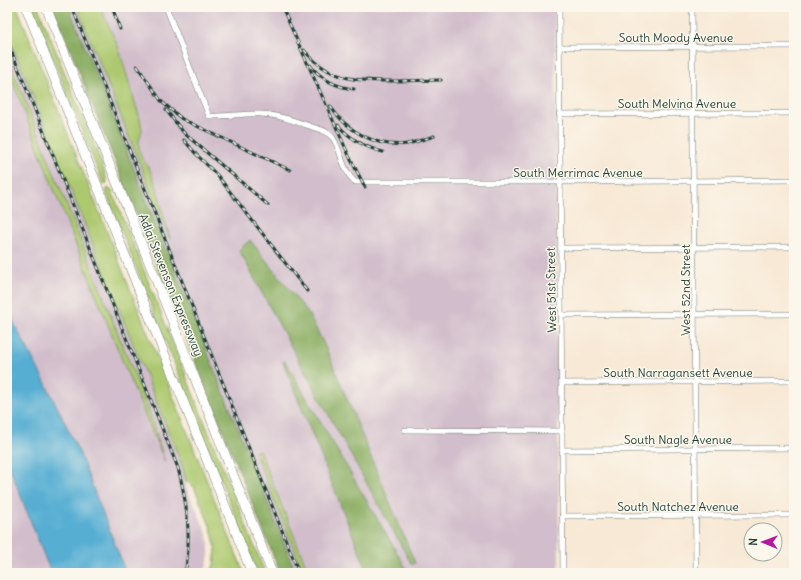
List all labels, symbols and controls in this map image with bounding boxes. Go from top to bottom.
street label: South Moody Avenue [619,30,733,45]
street label: South Melvina Avenue [618,96,736,111]
street label: South Merrimac Avenue [513,165,643,180]
street label: Adlai Stevenson Expressway [135,211,207,359]
street label: West 52nd Street [678,244,693,336]
street label: West 51st Street [543,247,559,333]
street label: South Narragansett Avenue [603,365,753,380]
street label: South Nagle Avenue [624,432,732,447]
street label: South Natchez Avenue [617,499,739,514]
north arrow [743,522,783,562]
text: N [746,538,760,546]

